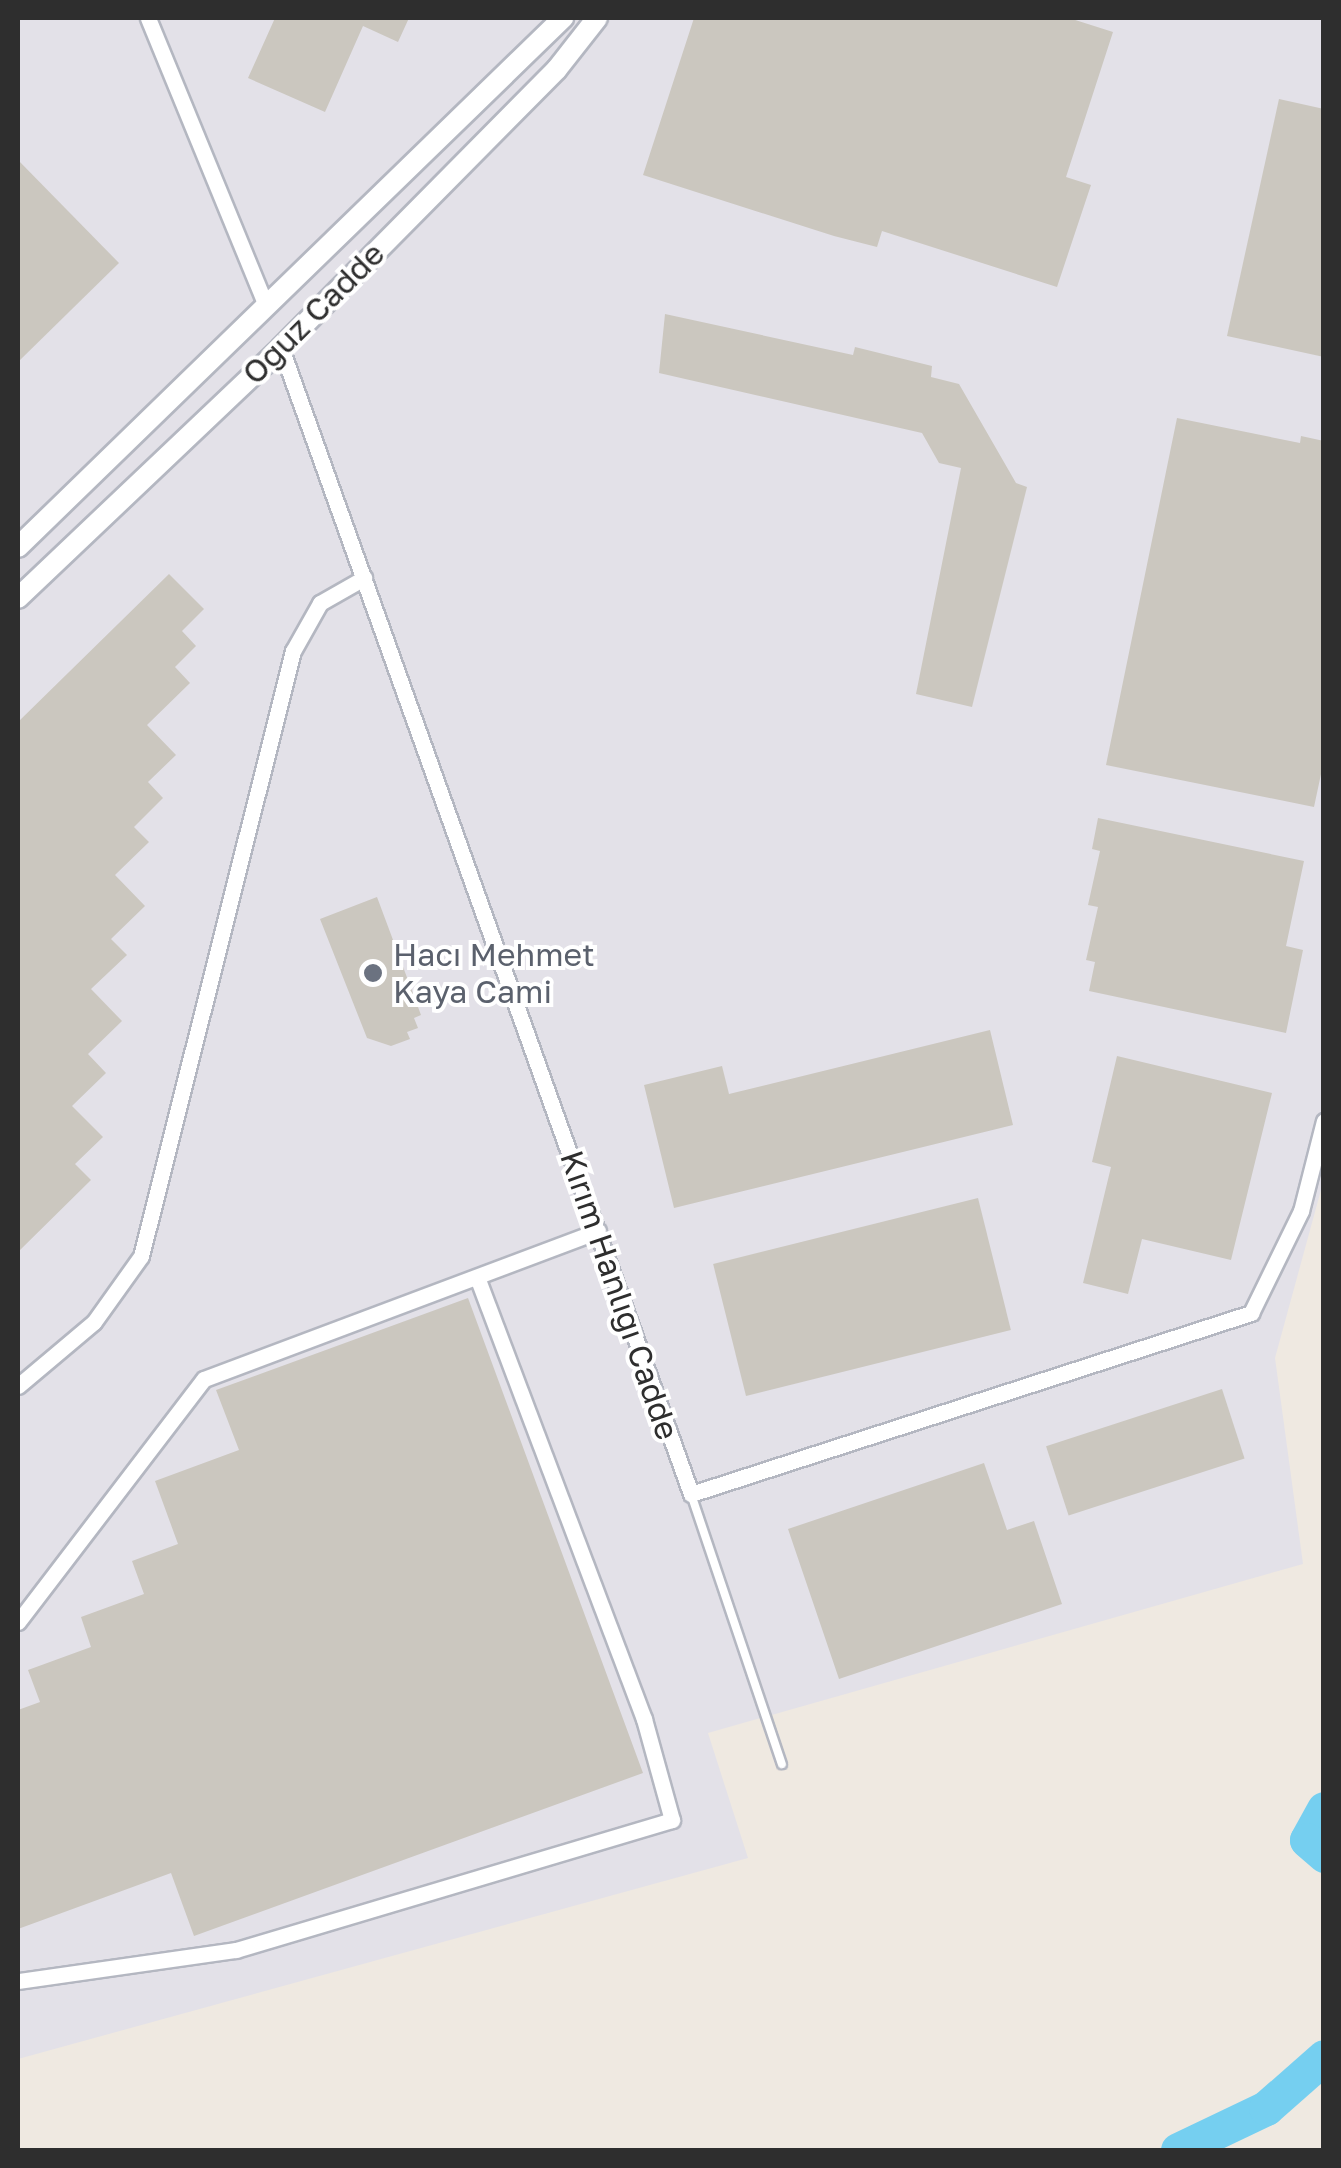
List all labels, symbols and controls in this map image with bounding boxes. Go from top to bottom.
street label: Oğuz Cadde [234,234,392,392]
place label: Hacı Mehmet Kaya Cami [393,936,595,1011]
marker: Hacı Mehmet Kaya Cami [362,962,384,984]
street label: Kırım Hanlığı Cadde [553,1146,687,1444]

